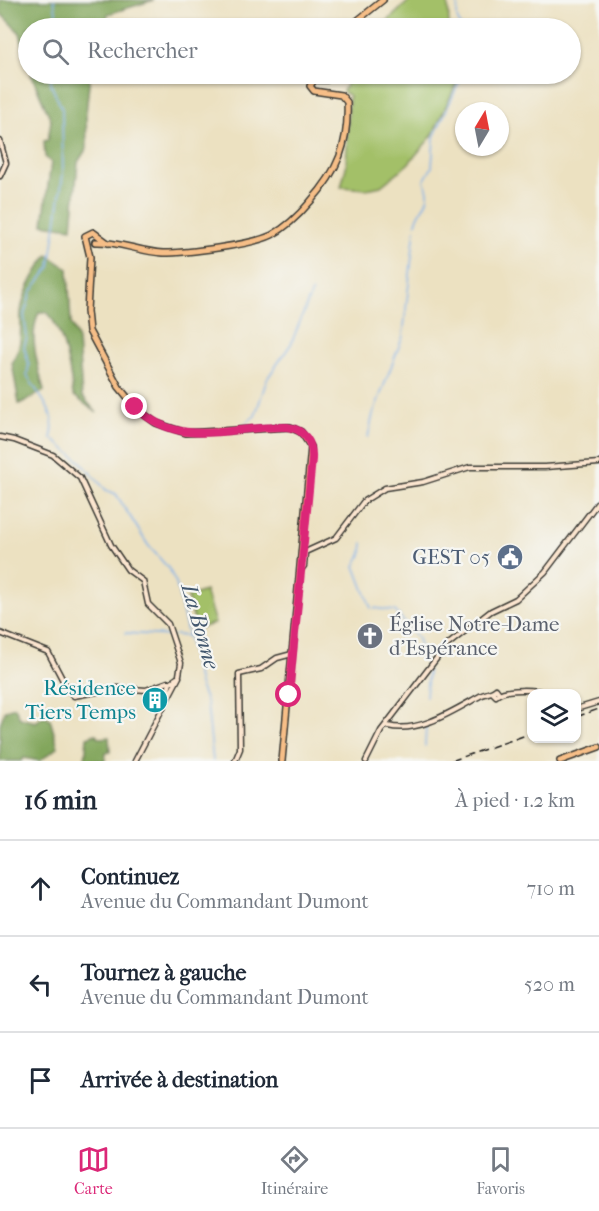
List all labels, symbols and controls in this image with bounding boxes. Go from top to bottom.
search box [18,18,581,84]
icon: search [39,35,72,68]
text: Rechercher [87,38,198,64]
north arrow [455,102,509,156]
route end [121,393,147,419]
public building icon: GEST 05 [495,542,525,572]
place label: GEST 05 [412,545,490,569]
water label: La Bonne [175,579,225,673]
place label: Église Notre-Dame d'Espérance [389,612,559,660]
church icon: Église Notre-Dame d'Espérance [355,621,385,651]
place label: Résidence Tiers Temps [25,676,136,724]
route start [275,681,301,707]
building icon: Résidence Tiers Temps [140,685,170,715]
map controls [527,689,581,743]
button: layers [527,689,581,743]
text: 16 min [24,785,97,816]
text: À pied · 1.2 km [455,789,575,812]
text: Continuez [81,864,179,890]
icon: ahead [24,872,57,905]
text: 710 m [526,877,575,900]
text: Avenue du Commandant Dumont [81,890,369,913]
text: Tournez à gauche [81,960,246,986]
icon: left [24,968,57,1001]
text: 520 m [524,973,575,996]
text: Avenue du Commandant Dumont [81,986,369,1009]
icon: arrive [24,1064,57,1097]
text: Arrivée à destination [81,1067,278,1093]
tab: Carte [74,1143,113,1198]
tab: Itinéraire [261,1143,328,1198]
tab: Favoris [476,1143,525,1198]

